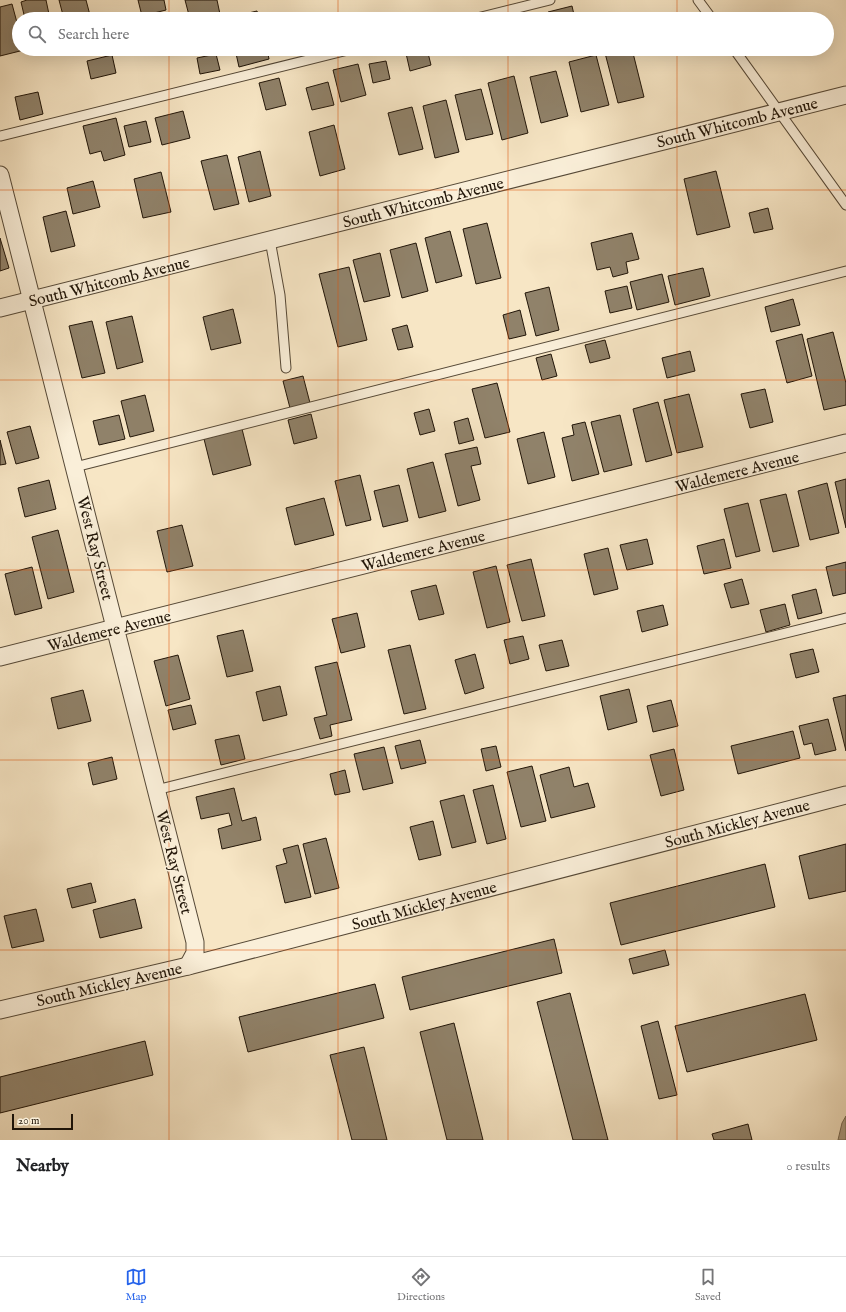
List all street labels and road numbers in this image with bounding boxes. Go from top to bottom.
street label: South Whitcomb Avenue [655,94,820,154]
street label: South Whitcomb Avenue [341,174,506,234]
street label: South Whitcomb Avenue [27,253,192,313]
street label: Waldemere Avenue [674,448,801,498]
street label: West Ray Street [71,494,117,603]
street label: Waldemere Avenue [360,527,487,577]
street label: Waldemere Avenue [46,607,173,657]
street label: South Mickley Avenue [663,796,812,854]
street label: West Ray Street [150,808,196,917]
street label: South Mickley Avenue [350,878,499,936]
street label: South Mickley Avenue [35,959,184,1012]

